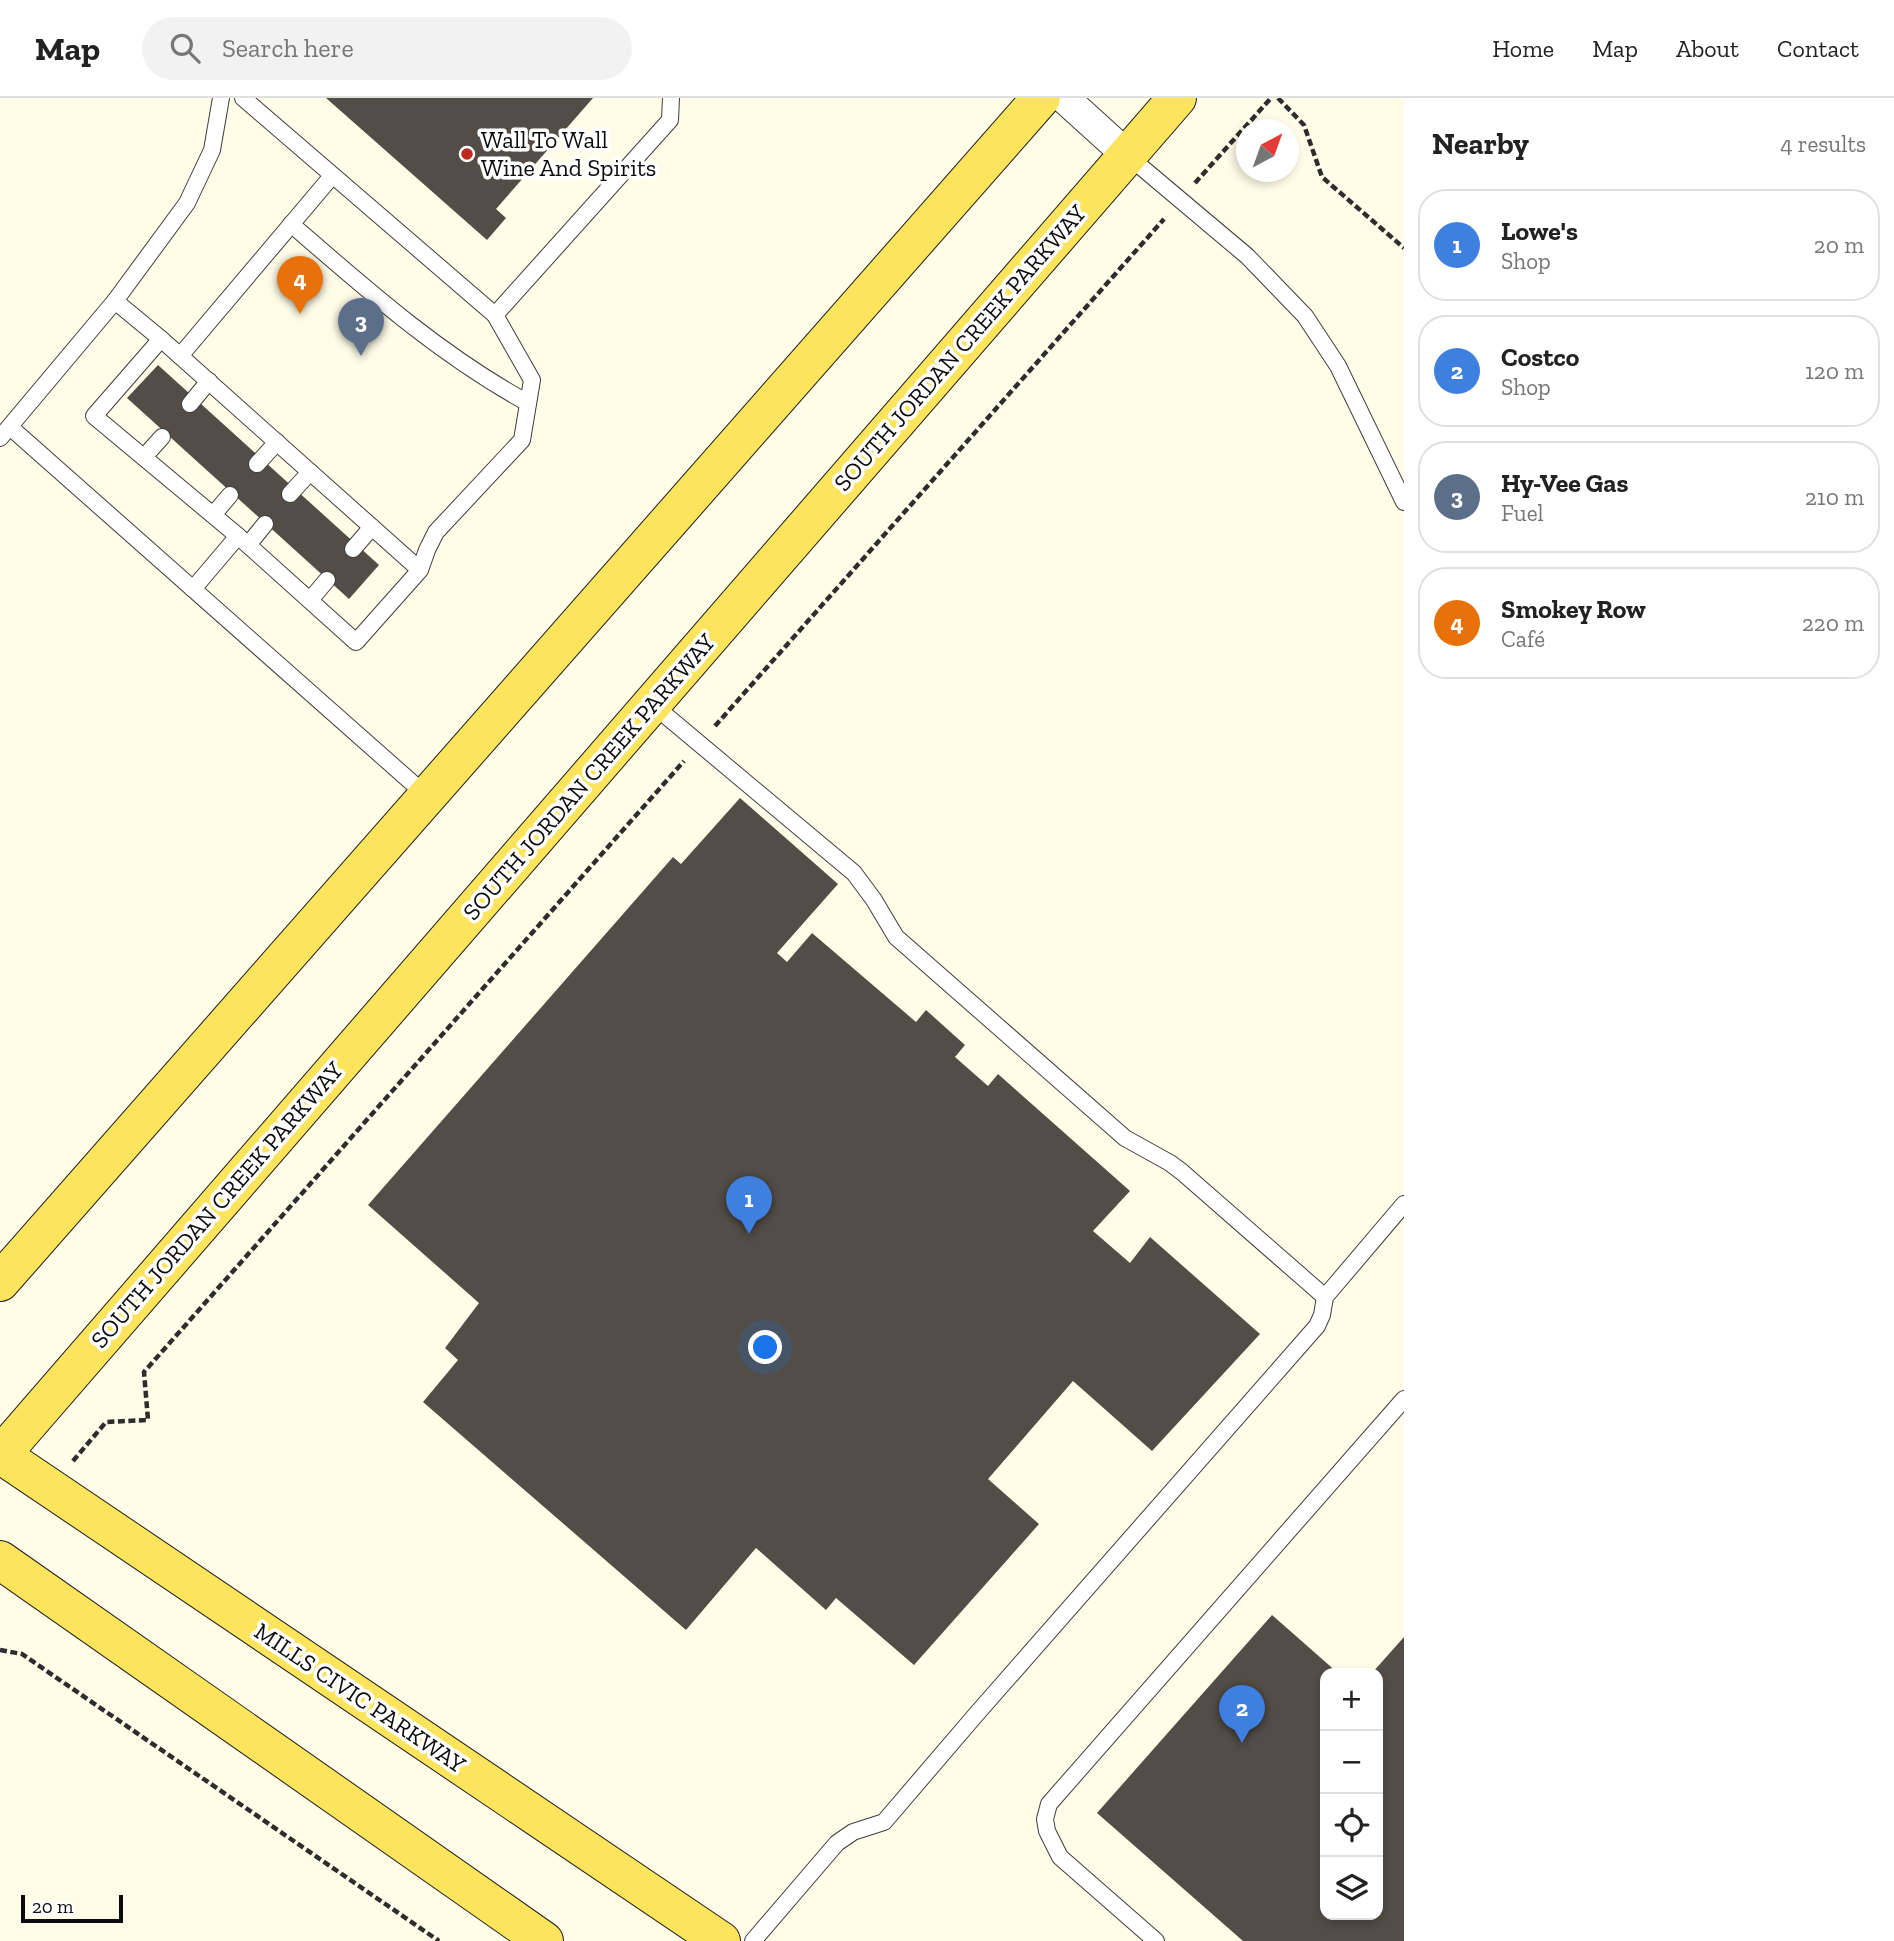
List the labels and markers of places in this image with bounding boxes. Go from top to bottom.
place label: Wall To Wall Wine And Spirits [481,125,656,182]
marker: Wall To Wall Wine And Spirits [459,146,475,162]
pin: 4 [277,256,323,314]
pin: 3 [338,298,384,356]
pin: 1 [726,1176,772,1234]
pin: 2 [1219,1685,1265,1743]

